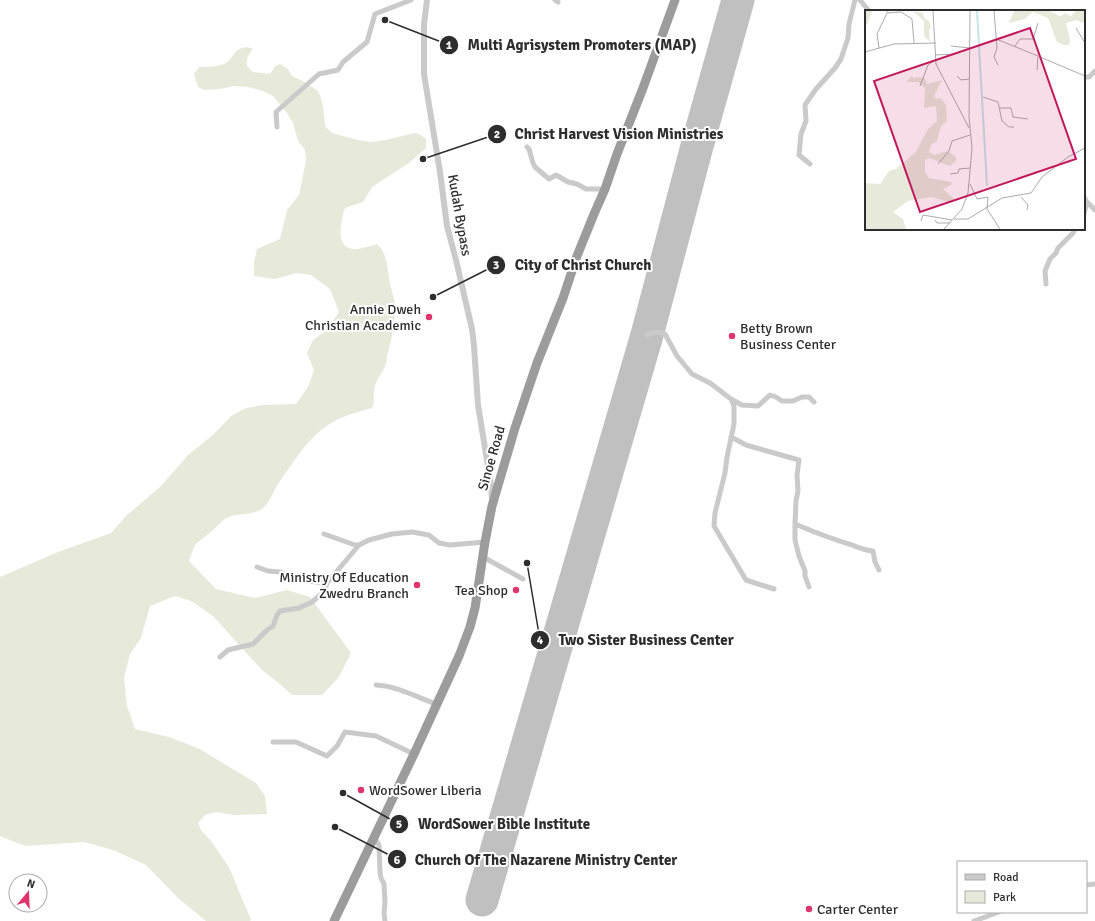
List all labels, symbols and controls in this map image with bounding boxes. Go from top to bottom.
inset map [865,10,1085,230]
callout: Multi Agrisystem Promoters (MAP) [439,32,704,59]
text: Multi Agrisystem Promoters (MAP) [467,36,697,54]
text: 1 [446,38,453,53]
callout: Christ Harvest Vision Ministries [487,120,731,147]
text: Christ Harvest Vision Ministries [515,125,724,143]
text: 2 [494,127,500,142]
street label: Kudah Bypass [444,173,475,257]
callout: City of Christ Church [486,251,659,278]
text: City of Christ Church [515,256,651,274]
text: 3 [493,258,499,273]
place label: Annie Dweh Christian Academic [305,301,421,334]
marker: Annie Dweh Christian Academic [424,312,434,322]
place label: Betty Brown Business Center [740,320,837,353]
marker: Betty Brown Business Center [727,331,737,341]
street label: Sinoe Road [474,424,509,492]
place label: Ministry Of Education Zwedru Branch [279,569,409,602]
marker: Ministry Of Education Zwedru Branch [412,580,422,590]
place label: Tea Shop [455,582,508,599]
marker: Tea Shop [511,585,521,595]
callout: Two Sister Business Center [530,627,741,654]
text: Two Sister Business Center [558,631,734,649]
text: 4 [537,633,544,648]
place label: WordSower Liberia [369,782,482,799]
marker: WordSower Liberia [356,785,366,795]
callout: WordSower Bible Institute [389,810,598,837]
text: WordSower Bible Institute [418,815,590,833]
text: 5 [396,817,402,832]
callout: Church Of The Nazarene Ministry Center [387,846,685,873]
text: Church Of The Nazarene Ministry Center [415,851,677,869]
text: 6 [394,853,401,868]
legend [957,861,1087,913]
text: Road [993,870,1019,885]
north arrow [8,873,48,913]
text: N [25,877,37,891]
text: Park [993,890,1016,905]
place label: Carter Center [817,901,899,918]
marker: Carter Center [804,904,814,914]

